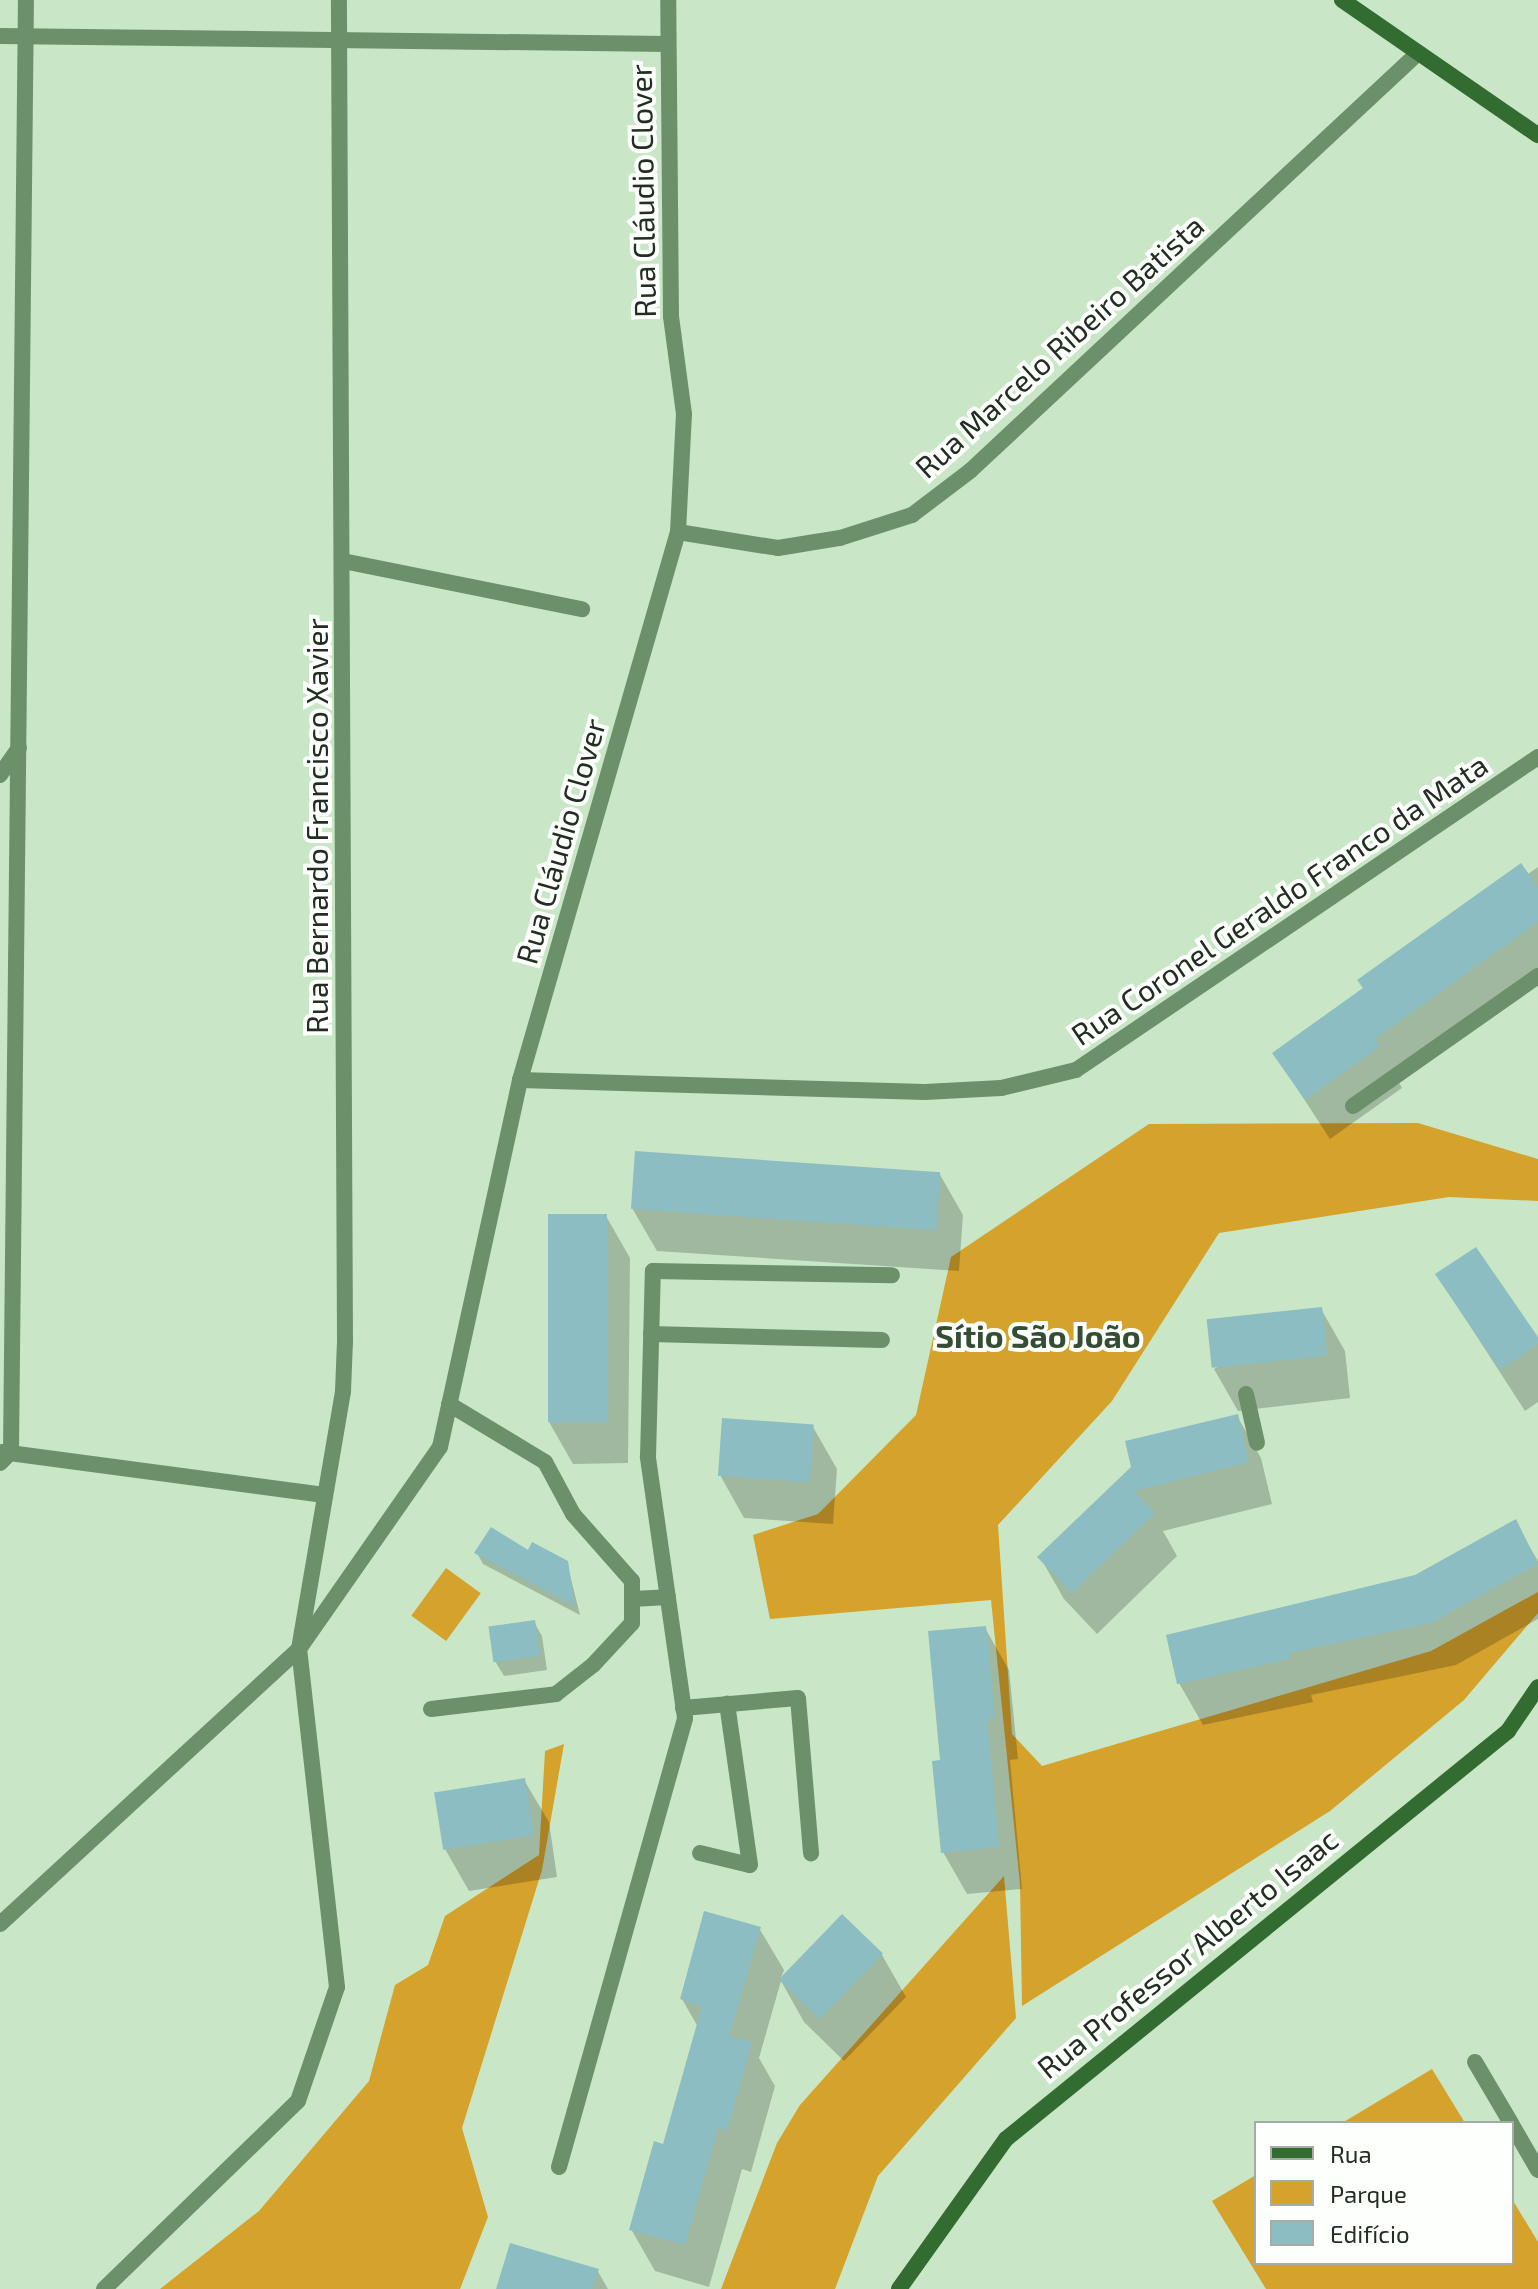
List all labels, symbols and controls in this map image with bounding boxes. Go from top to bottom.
street label: Rua Cláudio Clover [622,64,662,318]
street label: Rua Marcelo Ribeiro Batista [907,207,1211,485]
street label: Rua Bernardo Francisco Xavier [298,618,334,1034]
street label: Rua Cláudio Clover [508,714,612,968]
street label: Rua Coronel Geraldo Franco da Mata [1064,746,1494,1052]
district label: Sítio São João [935,1316,1141,1354]
street label: Rua Professor Alberto Isaac [1029,1820,1345,2086]
legend [1254,2121,1514,2265]
text: Rua [1330,2139,1372,2168]
text: Parque [1330,2179,1407,2208]
text: Edifício [1330,2219,1410,2248]

